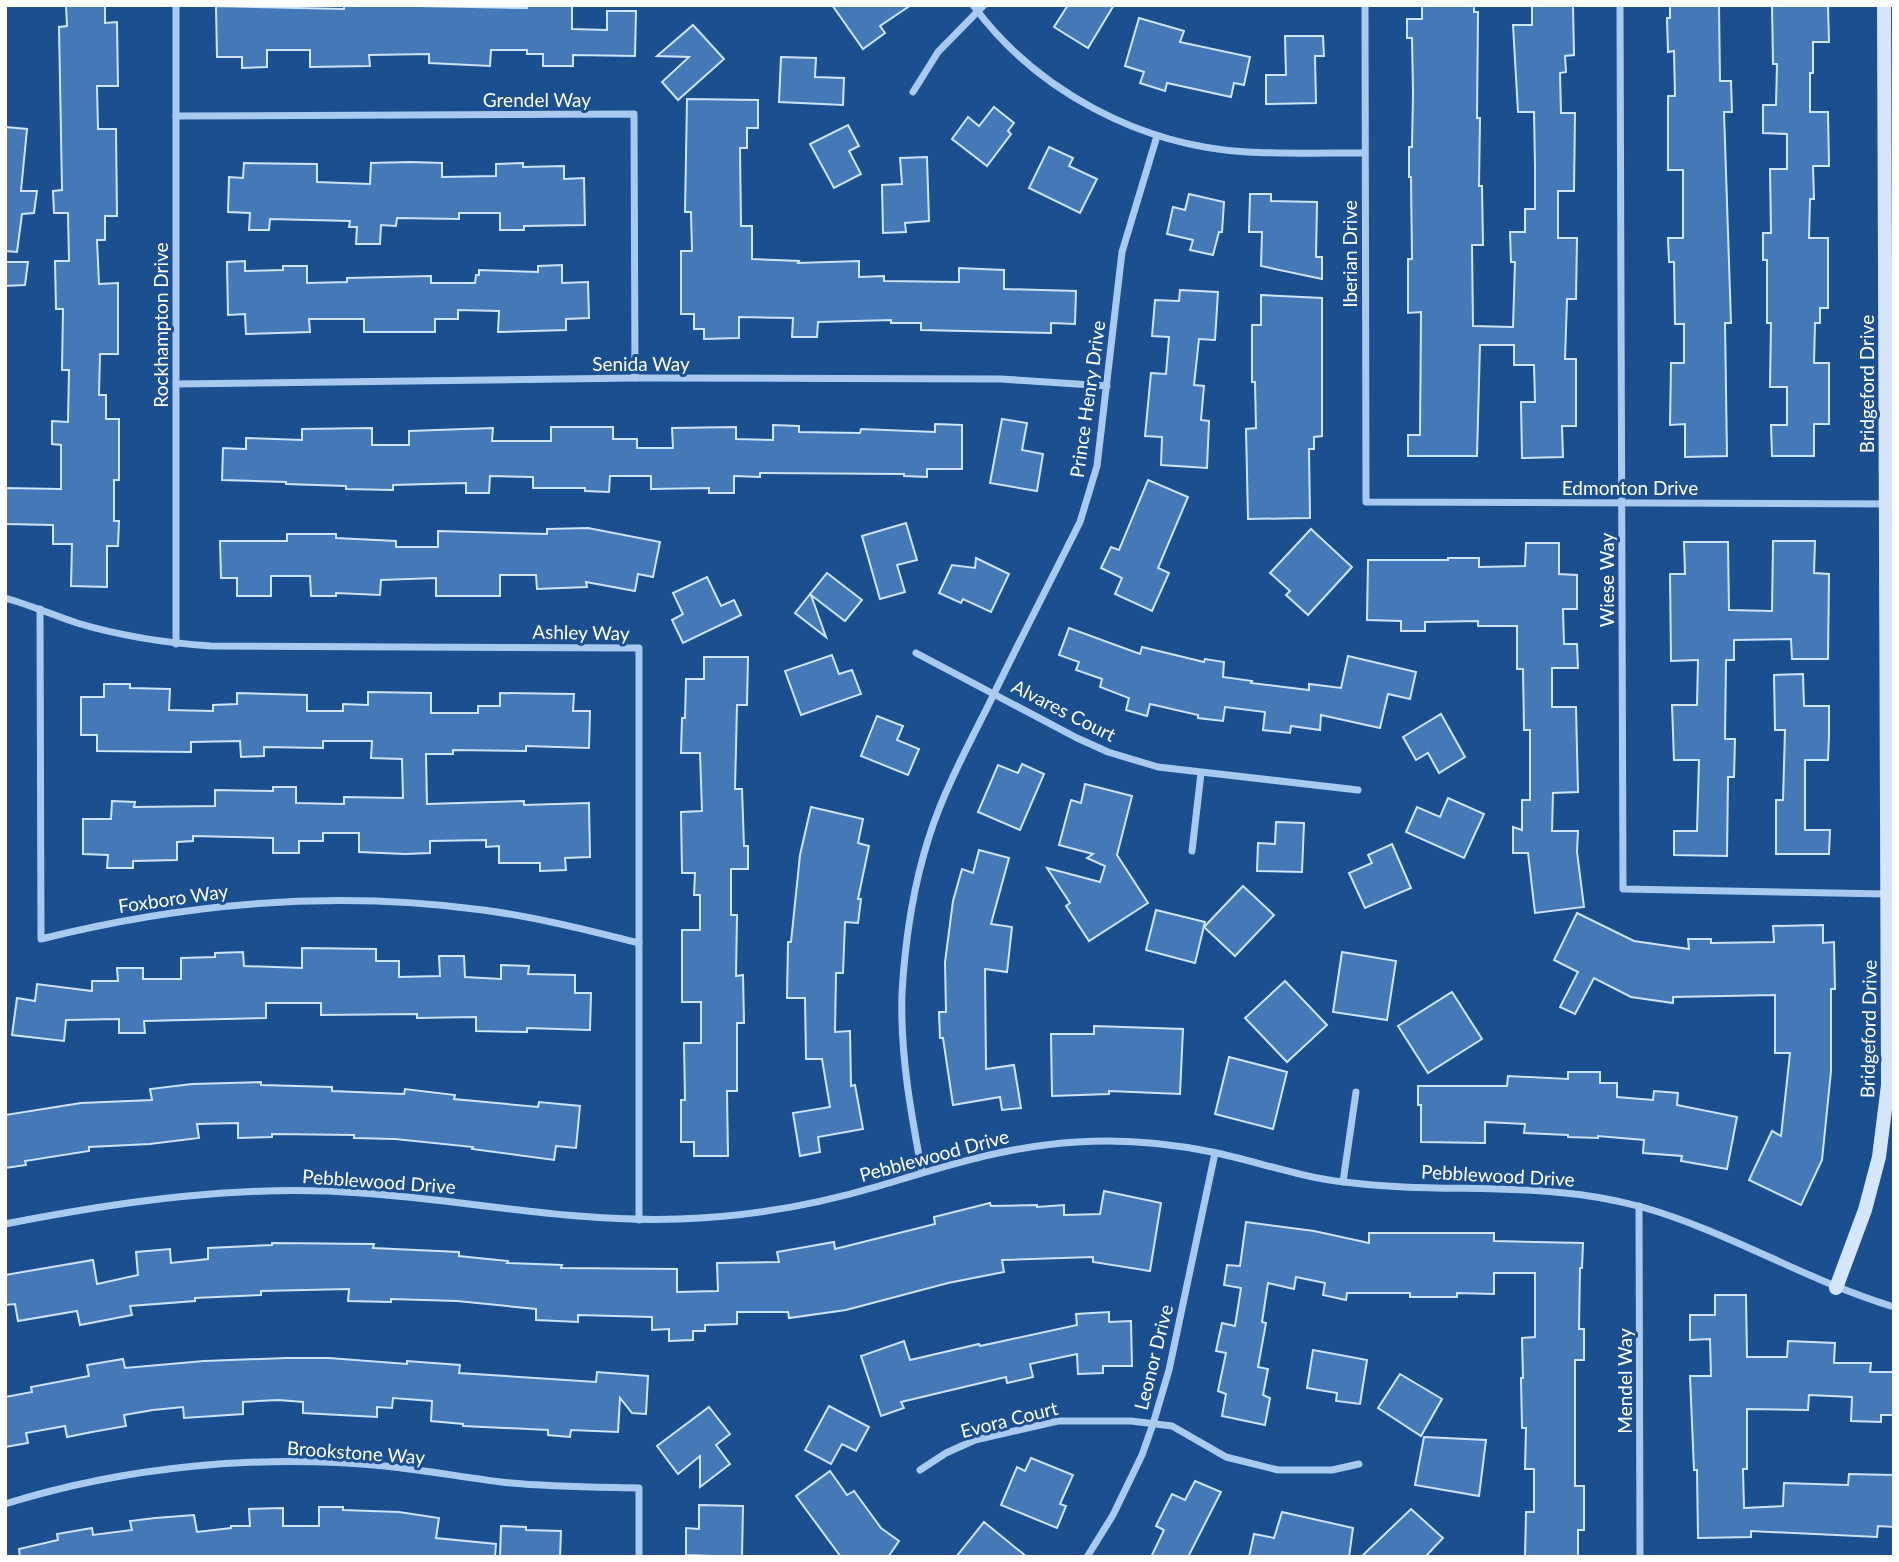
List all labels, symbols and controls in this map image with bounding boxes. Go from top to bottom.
street label: Grendel Way [483,88,591,111]
street label: Iberian Drive [1338,200,1361,308]
street label: Rockhampton Drive [149,242,172,408]
street label: Bridgeford Drive [1855,315,1878,453]
street label: Prince Henry Drive [1065,319,1109,479]
street label: Senida Way [592,352,690,375]
street label: Edmonton Drive [1562,476,1698,499]
street label: Wiese Way [1595,532,1618,627]
street label: Ashley Way [532,620,630,644]
street label: Alvares Court [1008,674,1120,746]
street label: Foxboro Way [117,879,230,917]
street label: Bridgeford Drive [1855,960,1881,1098]
street label: Pebblewood Drive [857,1124,1011,1186]
street label: Pebblewood Drive [1421,1159,1575,1191]
street label: Pebblewood Drive [301,1164,457,1198]
street label: Leonor Drive [1129,1302,1177,1412]
street label: Mendel Way [1613,1328,1636,1434]
street label: Evora Court [958,1396,1060,1442]
street label: Brookstone Way [286,1436,426,1468]

